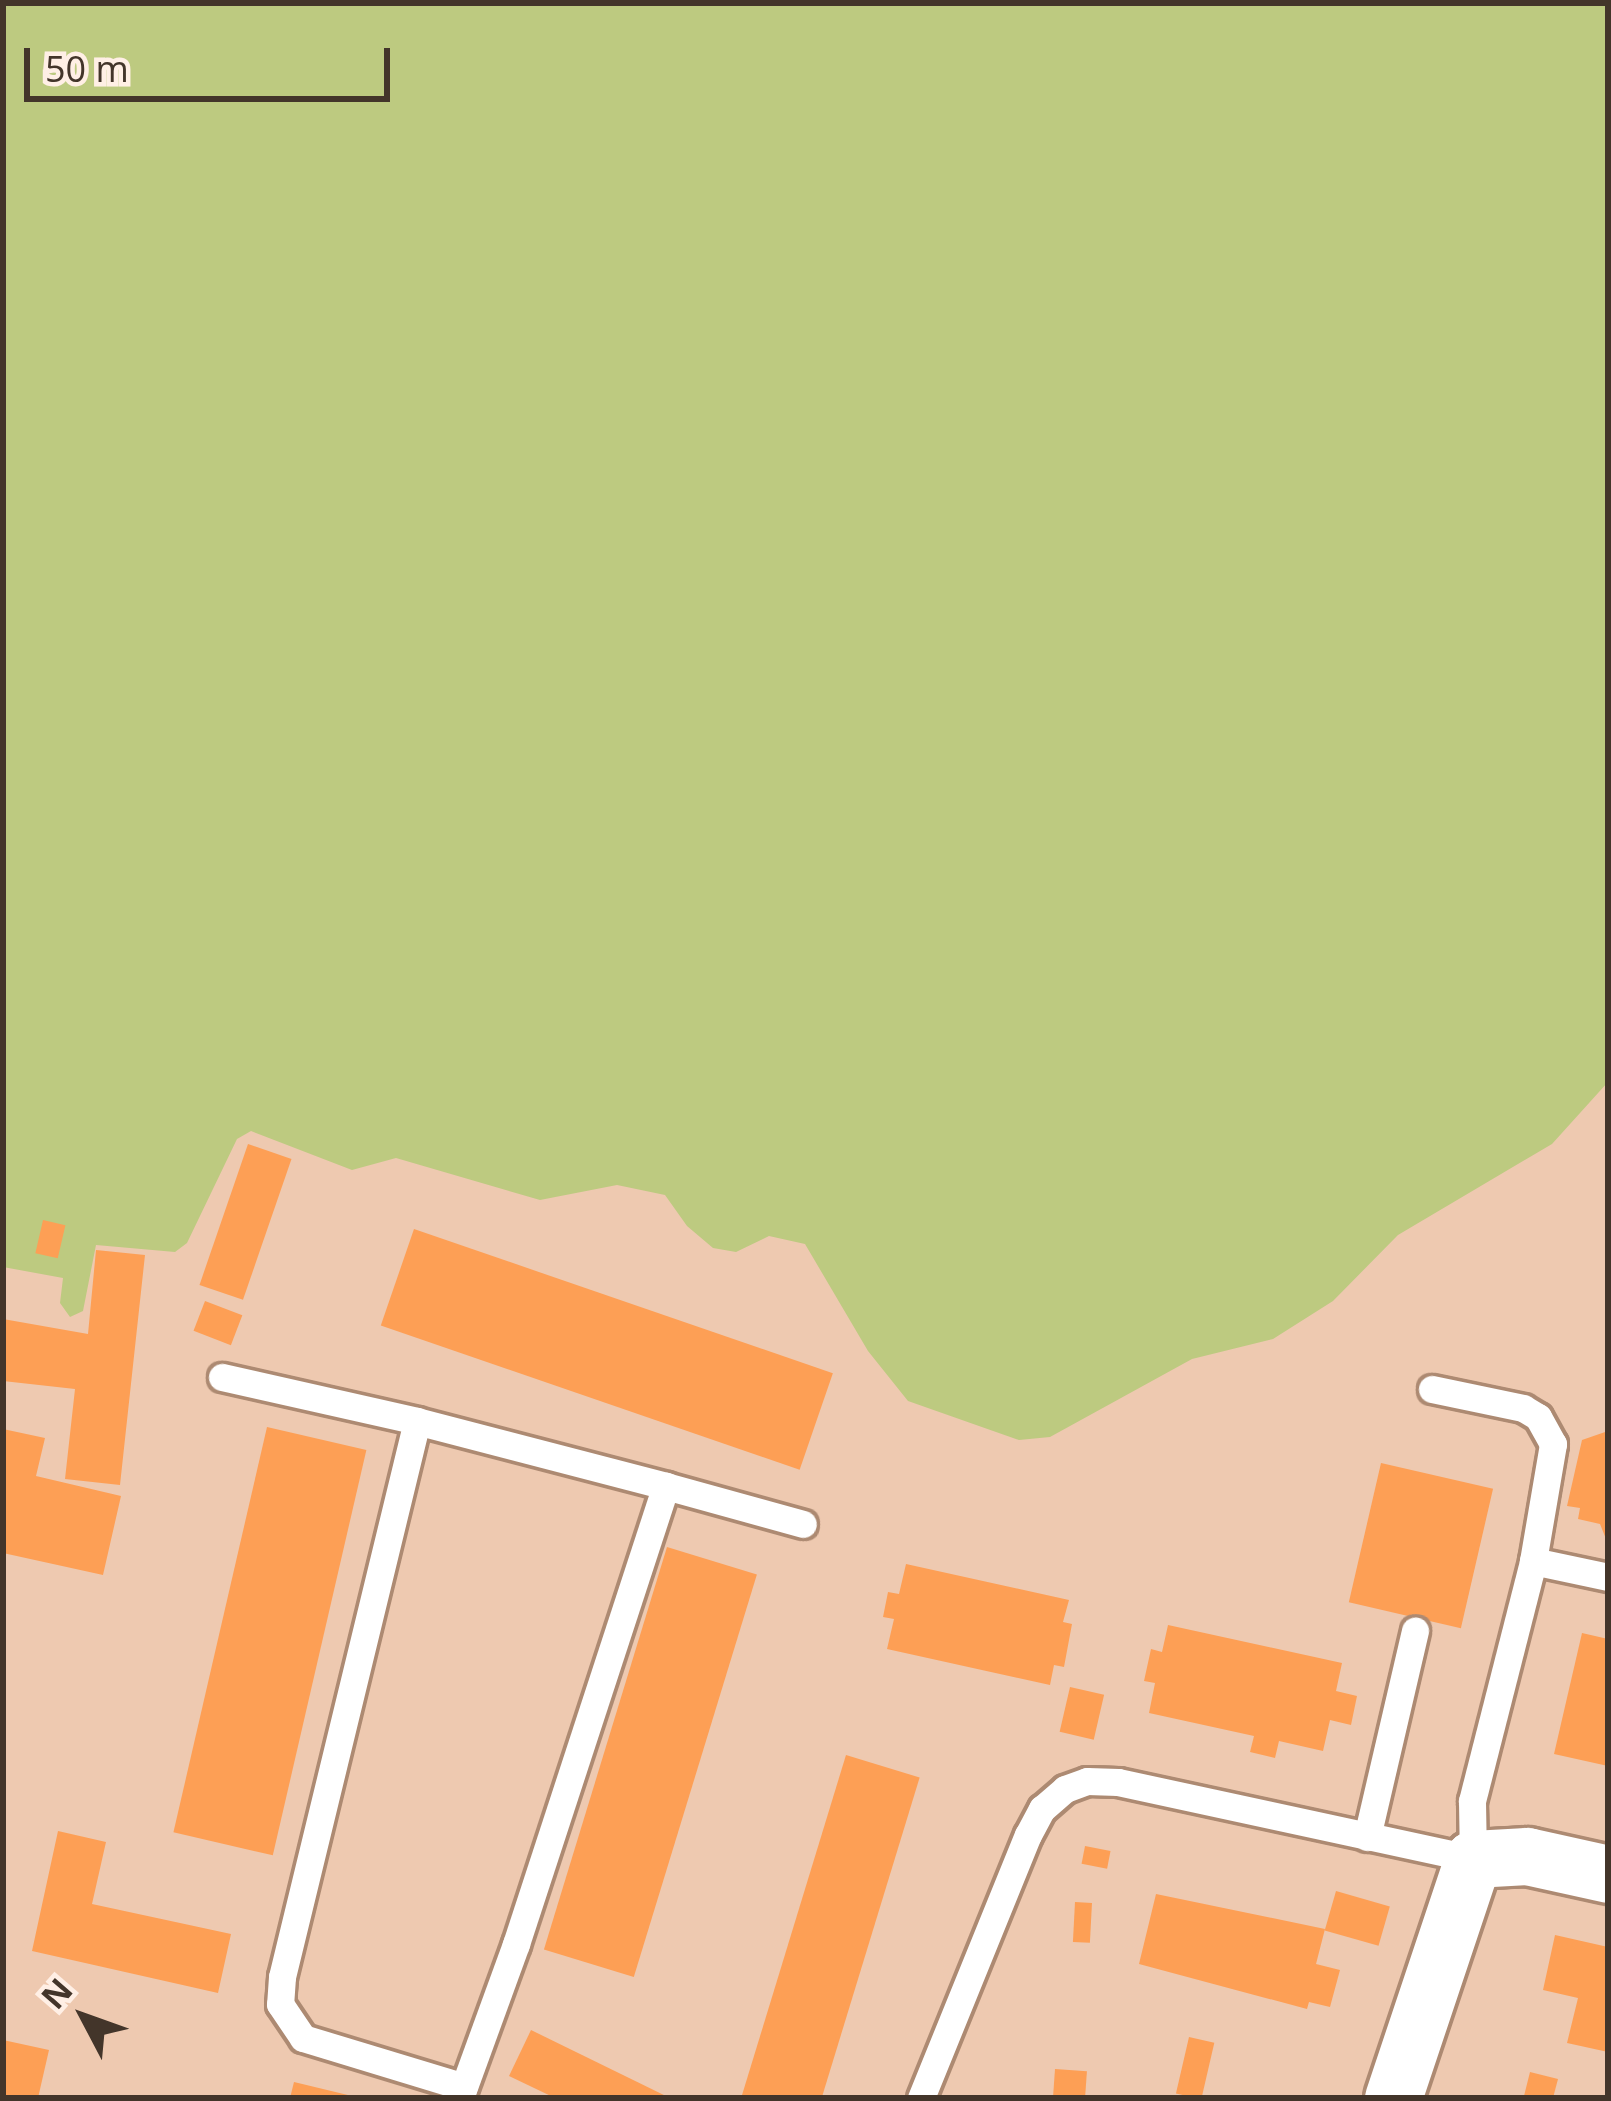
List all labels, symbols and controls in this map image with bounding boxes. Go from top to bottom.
scale bar [30,24,396,98]
text: 50 m [45,44,129,93]
north arrow [24,1957,144,2077]
text: N [31,1968,82,2018]

